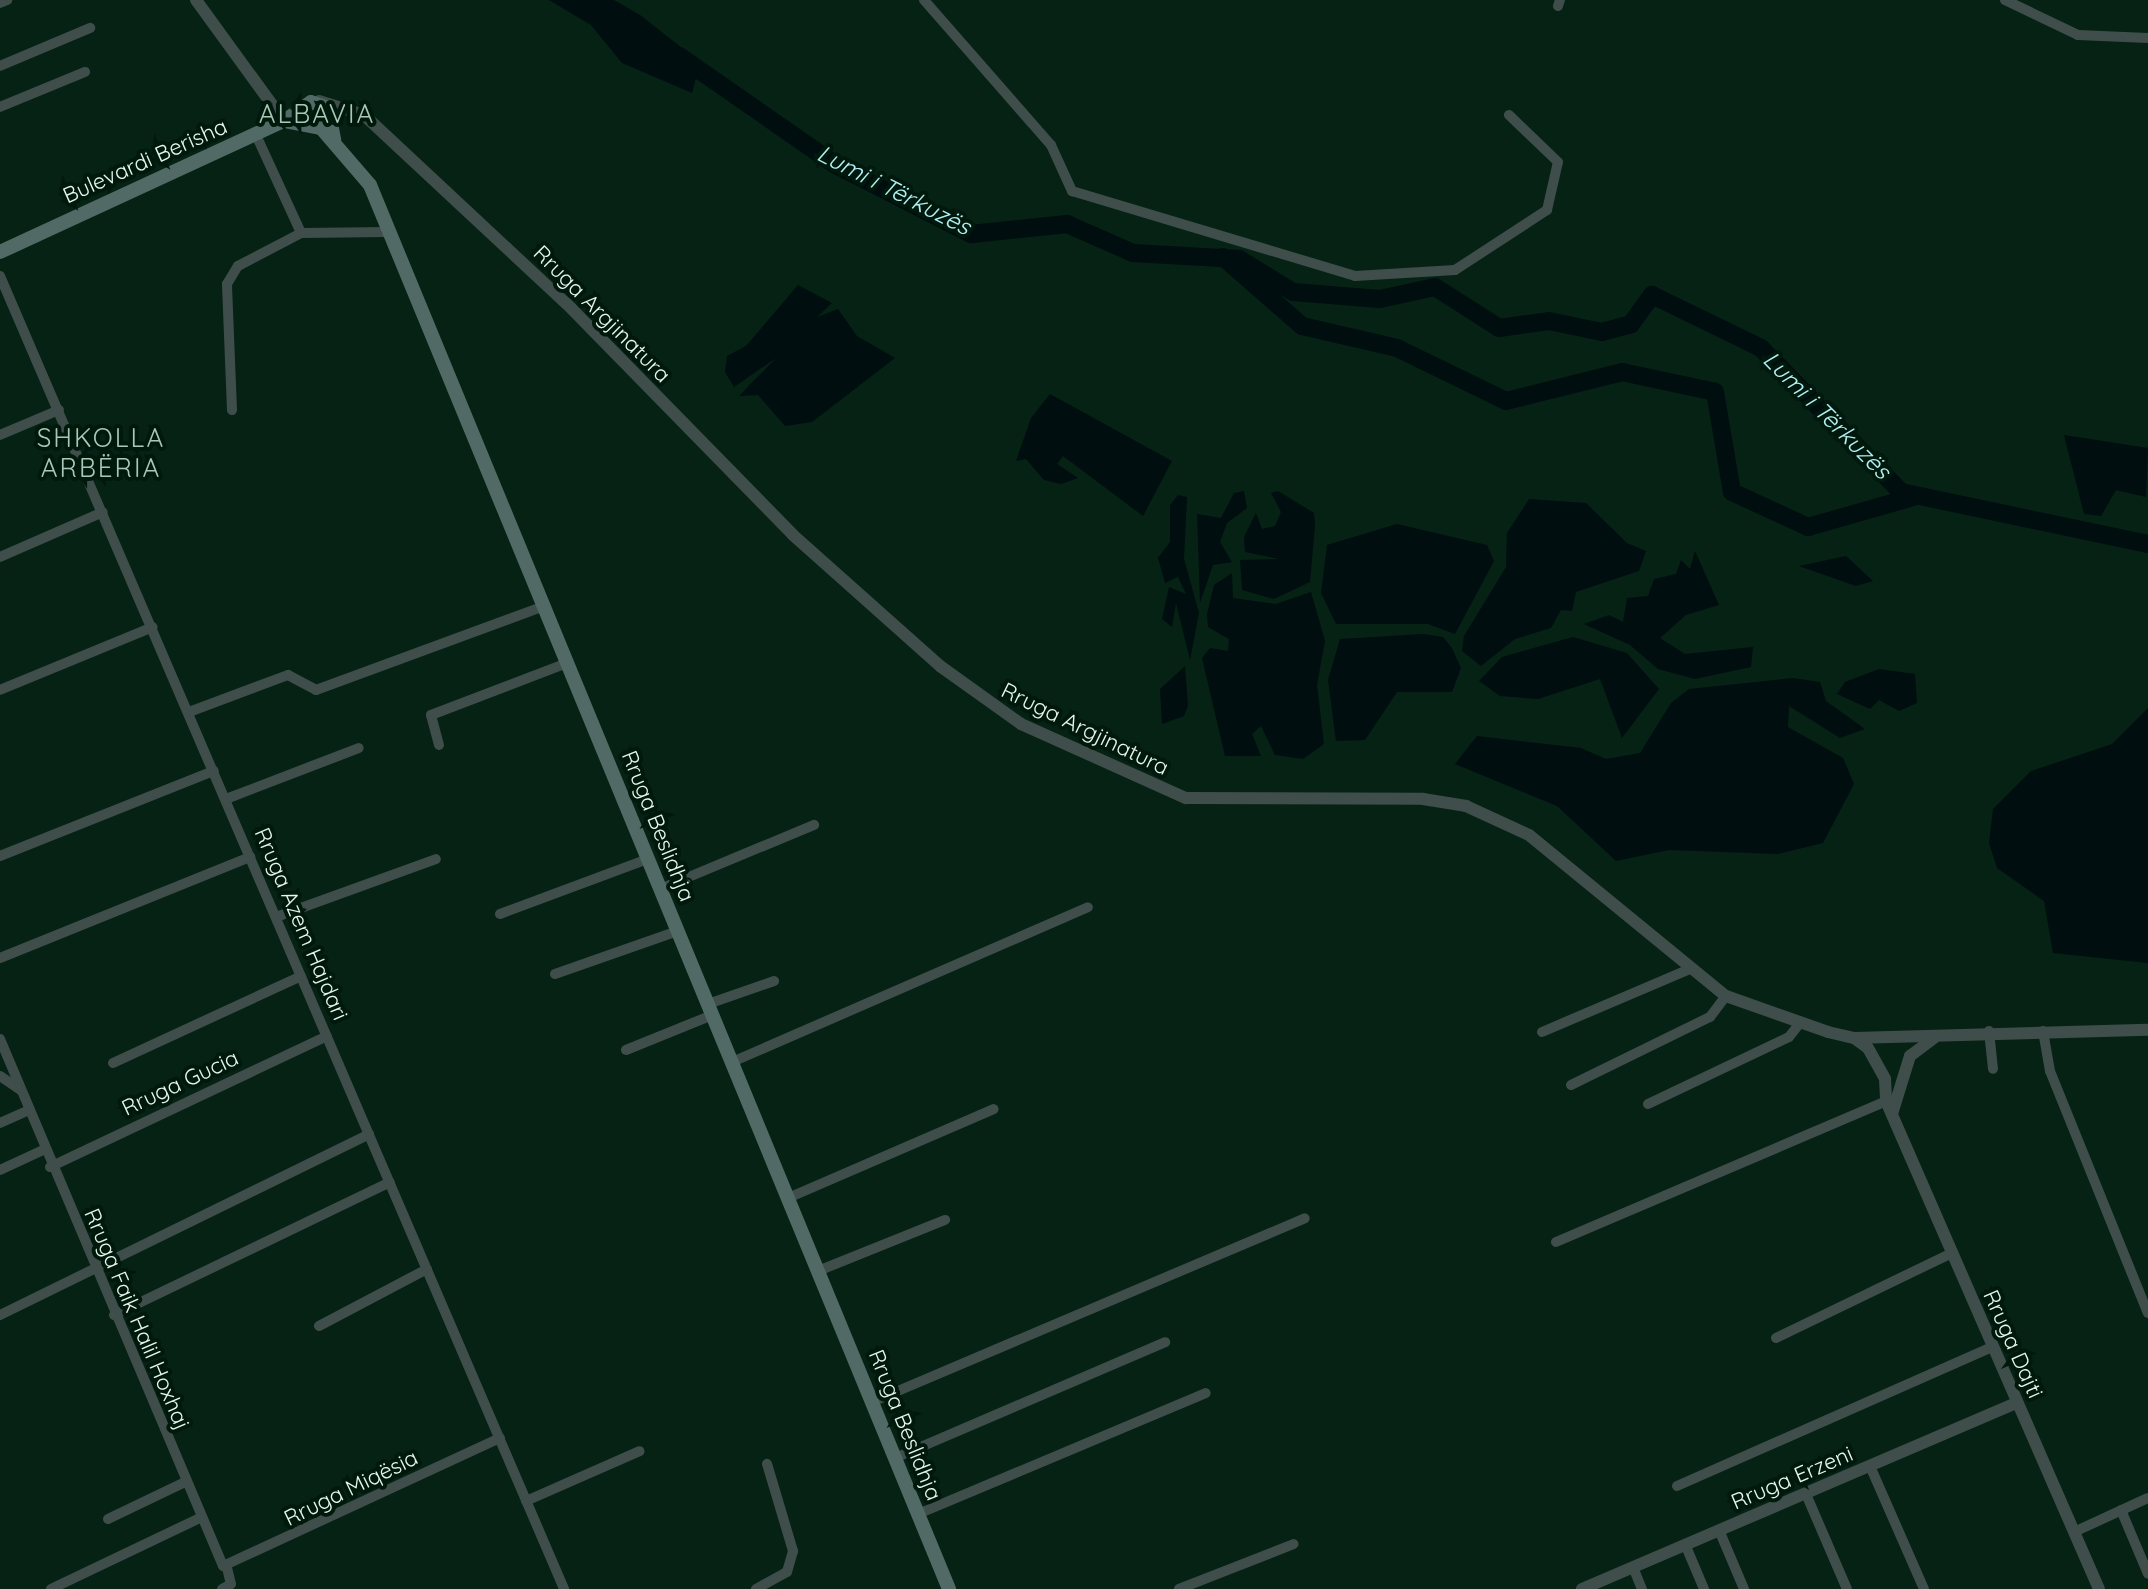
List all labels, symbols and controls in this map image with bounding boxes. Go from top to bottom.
district label: ALBAVIA [259,98,375,130]
street label: Bulevardi Berisha [59,113,231,209]
water label: Lumi i Tërkuzës [812,139,976,241]
street label: Rruga Argjinatura [528,240,676,388]
water label: Lumi i Tërkuzës [1757,345,1897,485]
district label: SHKOLLA ARBËRIA [37,422,165,484]
street label: Rruga Argjinatura [997,677,1173,781]
street label: Rruga Beslidhja [616,747,700,905]
street label: Rruga Azem Hajdari [249,824,353,1024]
street label: Rruga Gucia [117,1044,243,1122]
street label: Rruga Faik Halil Hoxhaj [78,1204,196,1434]
street label: Rruga Dajti [1977,1286,2049,1402]
street label: Rruga Beslidhja [863,1346,947,1504]
street label: Rruga Erzeni [1727,1441,1857,1515]
street label: Rruga Miqësia [280,1444,422,1532]

